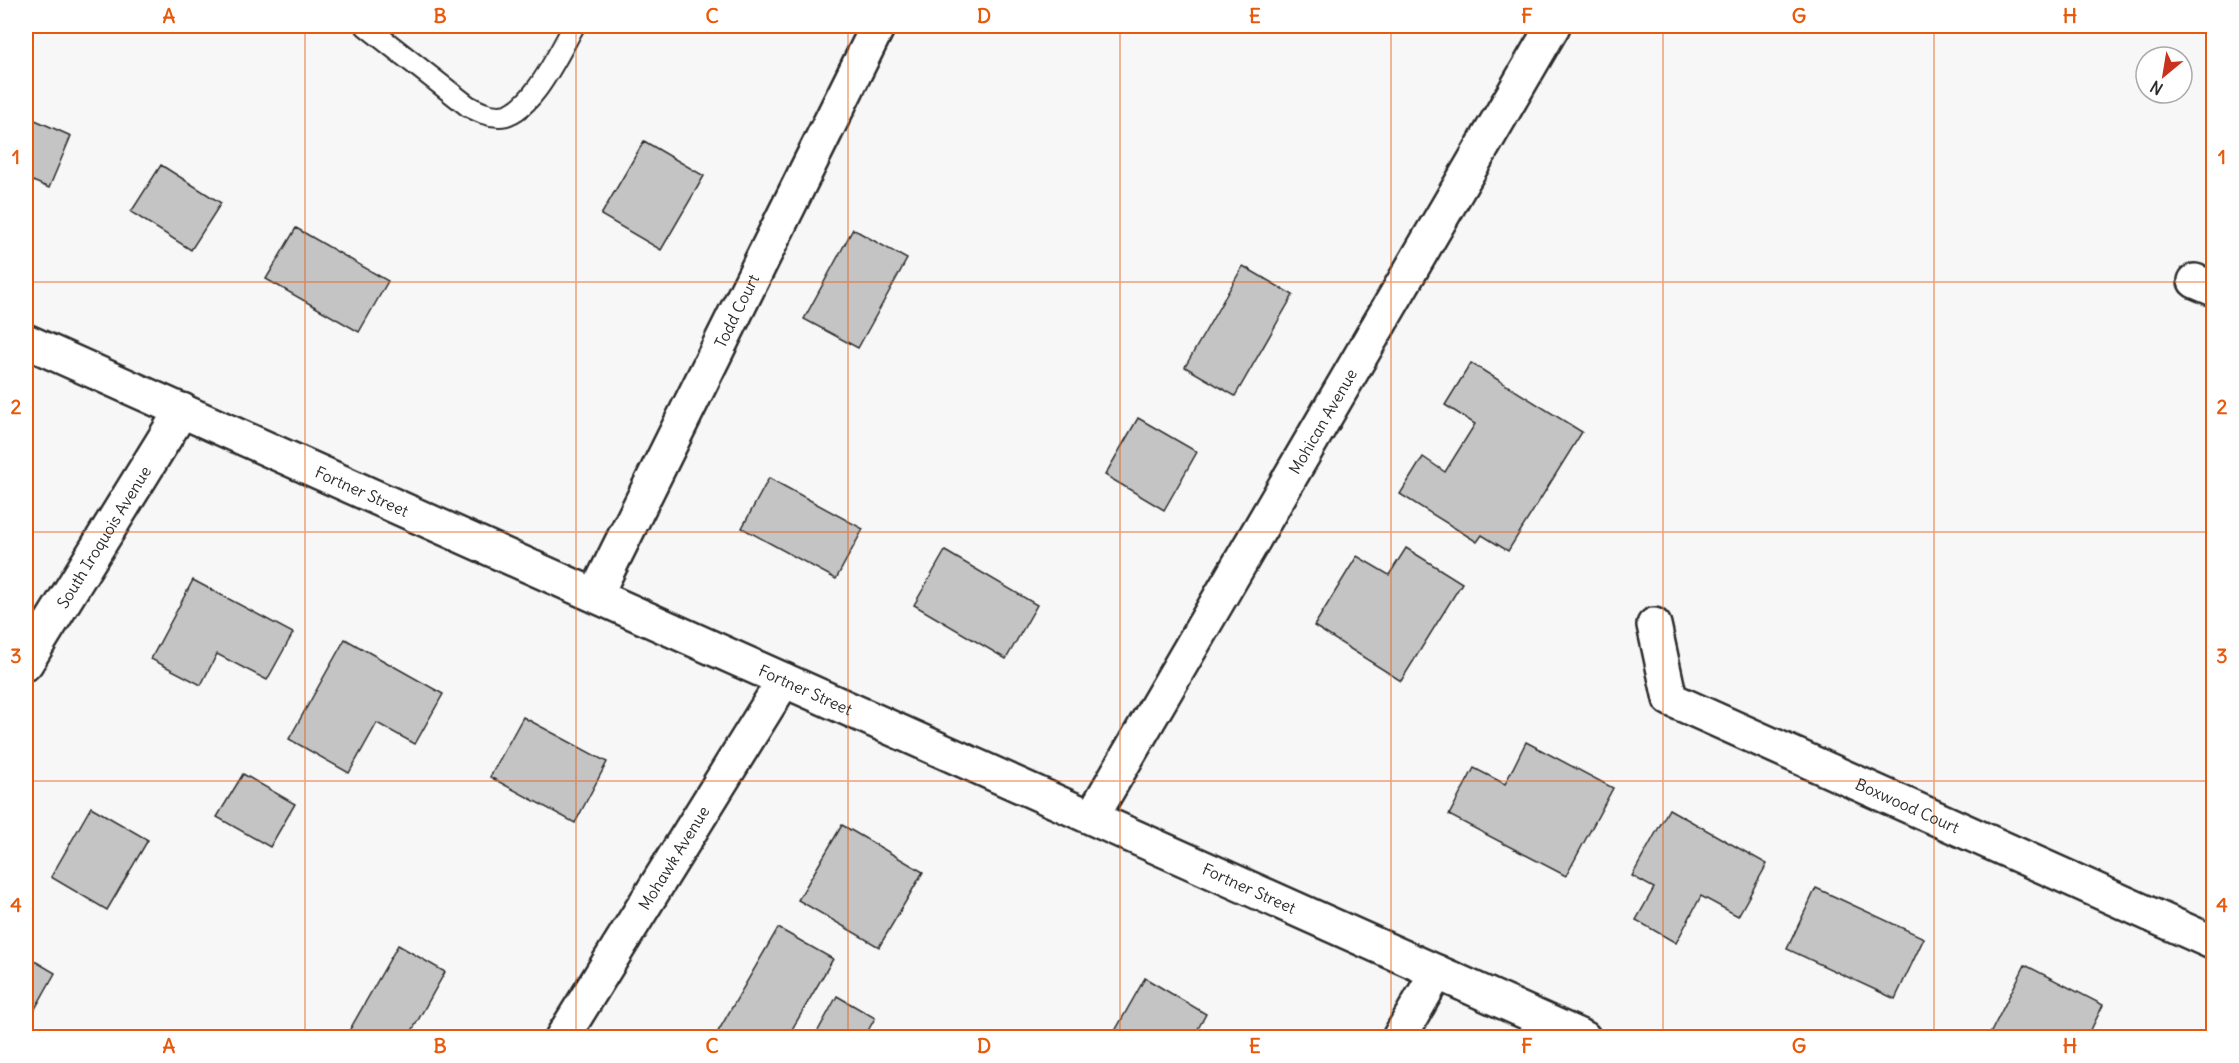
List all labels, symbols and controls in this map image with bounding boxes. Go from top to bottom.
text: A [163,3,176,28]
text: B [433,3,447,28]
text: C [705,3,719,28]
text: D [977,3,991,28]
text: E [1249,3,1261,28]
text: F [1521,3,1533,28]
text: G [1792,3,1806,28]
text: H [2063,3,2077,28]
north arrow [2134,45,2194,105]
text: N [2147,77,2166,99]
text: 1 [12,144,20,169]
text: 1 [2218,144,2226,169]
street label: Todd Court [710,270,763,351]
street label: Mohican Avenue [1284,365,1361,478]
text: 2 [11,394,22,419]
text: 2 [2217,394,2228,419]
street label: South Iroquois Avenue [52,462,155,612]
street label: Fortner Street [312,462,412,521]
text: 3 [10,643,22,668]
text: 3 [2216,643,2228,668]
street label: Fortner Street [756,660,856,720]
street label: Boxwood Court [1852,774,1963,838]
street label: Mohawk Avenue [634,802,713,913]
street label: Fortner Street [1199,859,1300,918]
text: 4 [10,892,22,917]
text: 4 [2216,892,2228,917]
text: A [163,1033,176,1058]
text: B [433,1033,447,1058]
text: C [705,1033,719,1058]
text: D [977,1033,991,1058]
text: E [1249,1033,1261,1058]
text: F [1521,1033,1533,1058]
text: G [1792,1033,1806,1058]
text: H [2063,1033,2077,1058]

